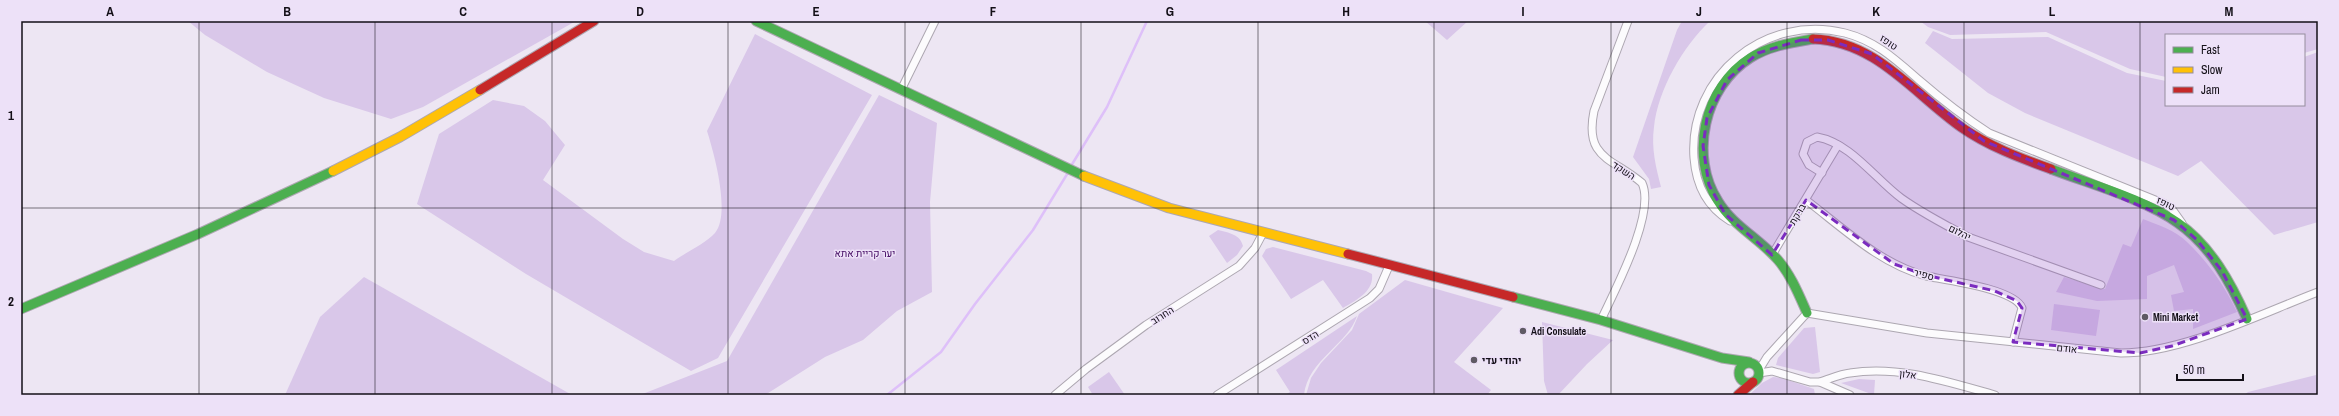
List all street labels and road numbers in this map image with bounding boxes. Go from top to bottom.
street label: טופז [1877,32,1900,53]
street label: השקד [1610,158,1638,183]
street label: טופז [2154,193,2177,213]
street label: ברקת [1786,201,1809,227]
street label: יהלום [1946,221,1973,243]
street label: ספיר [1912,266,1935,283]
street label: החרוב [1148,303,1176,328]
street label: הדס [1299,327,1321,348]
street label: אודם [2056,341,2078,356]
street label: אלון [1899,367,1917,382]

